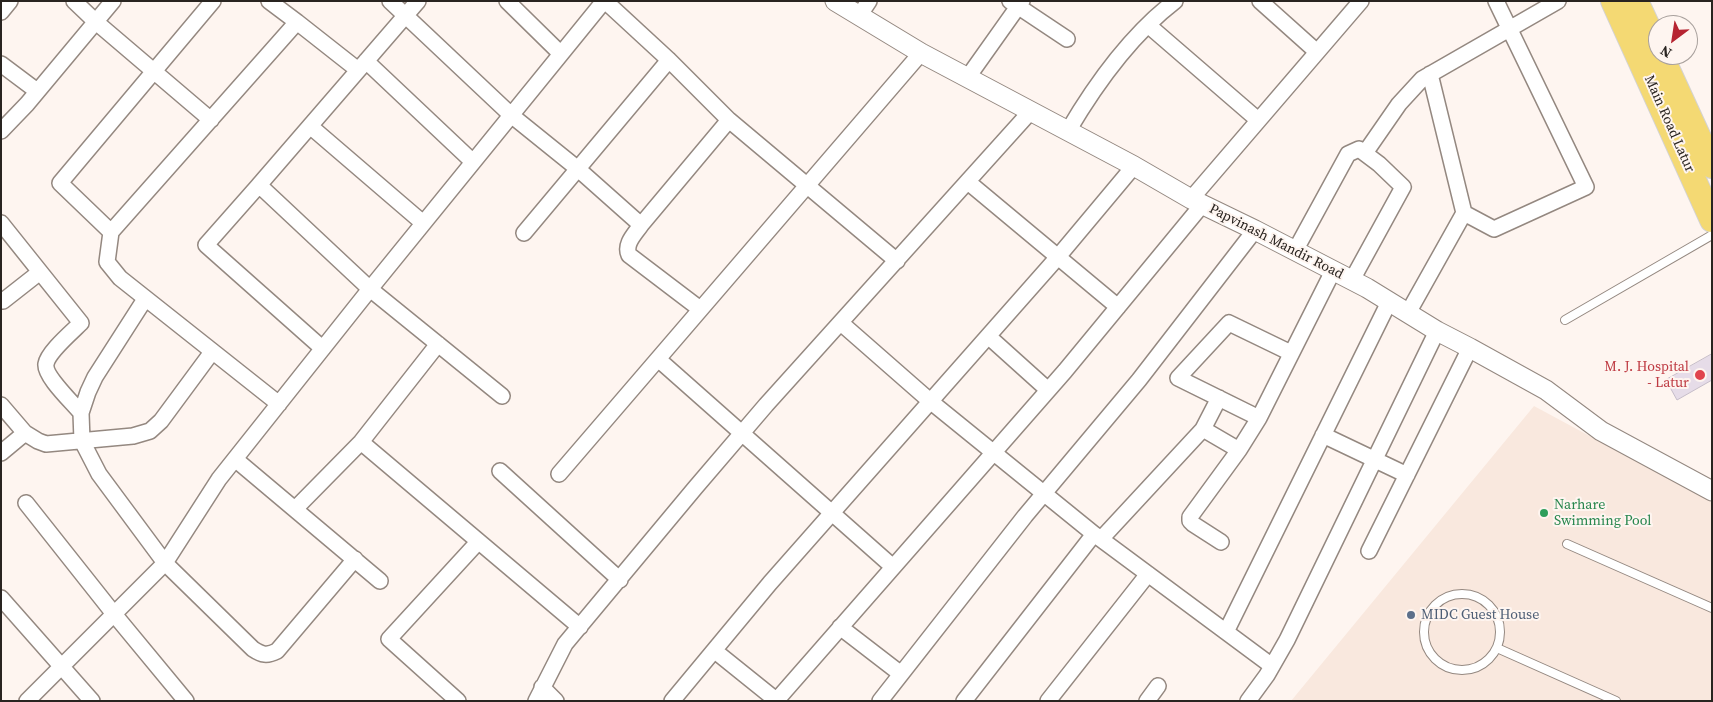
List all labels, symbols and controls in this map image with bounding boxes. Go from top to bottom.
north arrow [1648,15,1698,65]
text: N [1656,41,1675,63]
street label: Main Road Latur [1640,73,1698,175]
street label: Papvinash Mandir Road [1206,201,1346,283]
place label: M. J. Hospital - Latur [1604,359,1689,392]
marker: M. J. Hospital - Latur [1693,368,1707,382]
place label: Narhare Swimming Pool [1554,497,1652,530]
marker: Narhare Swimming Pool [1538,507,1550,519]
place label: MIDC Guest House [1421,607,1539,623]
marker: MIDC Guest House [1405,609,1417,621]

